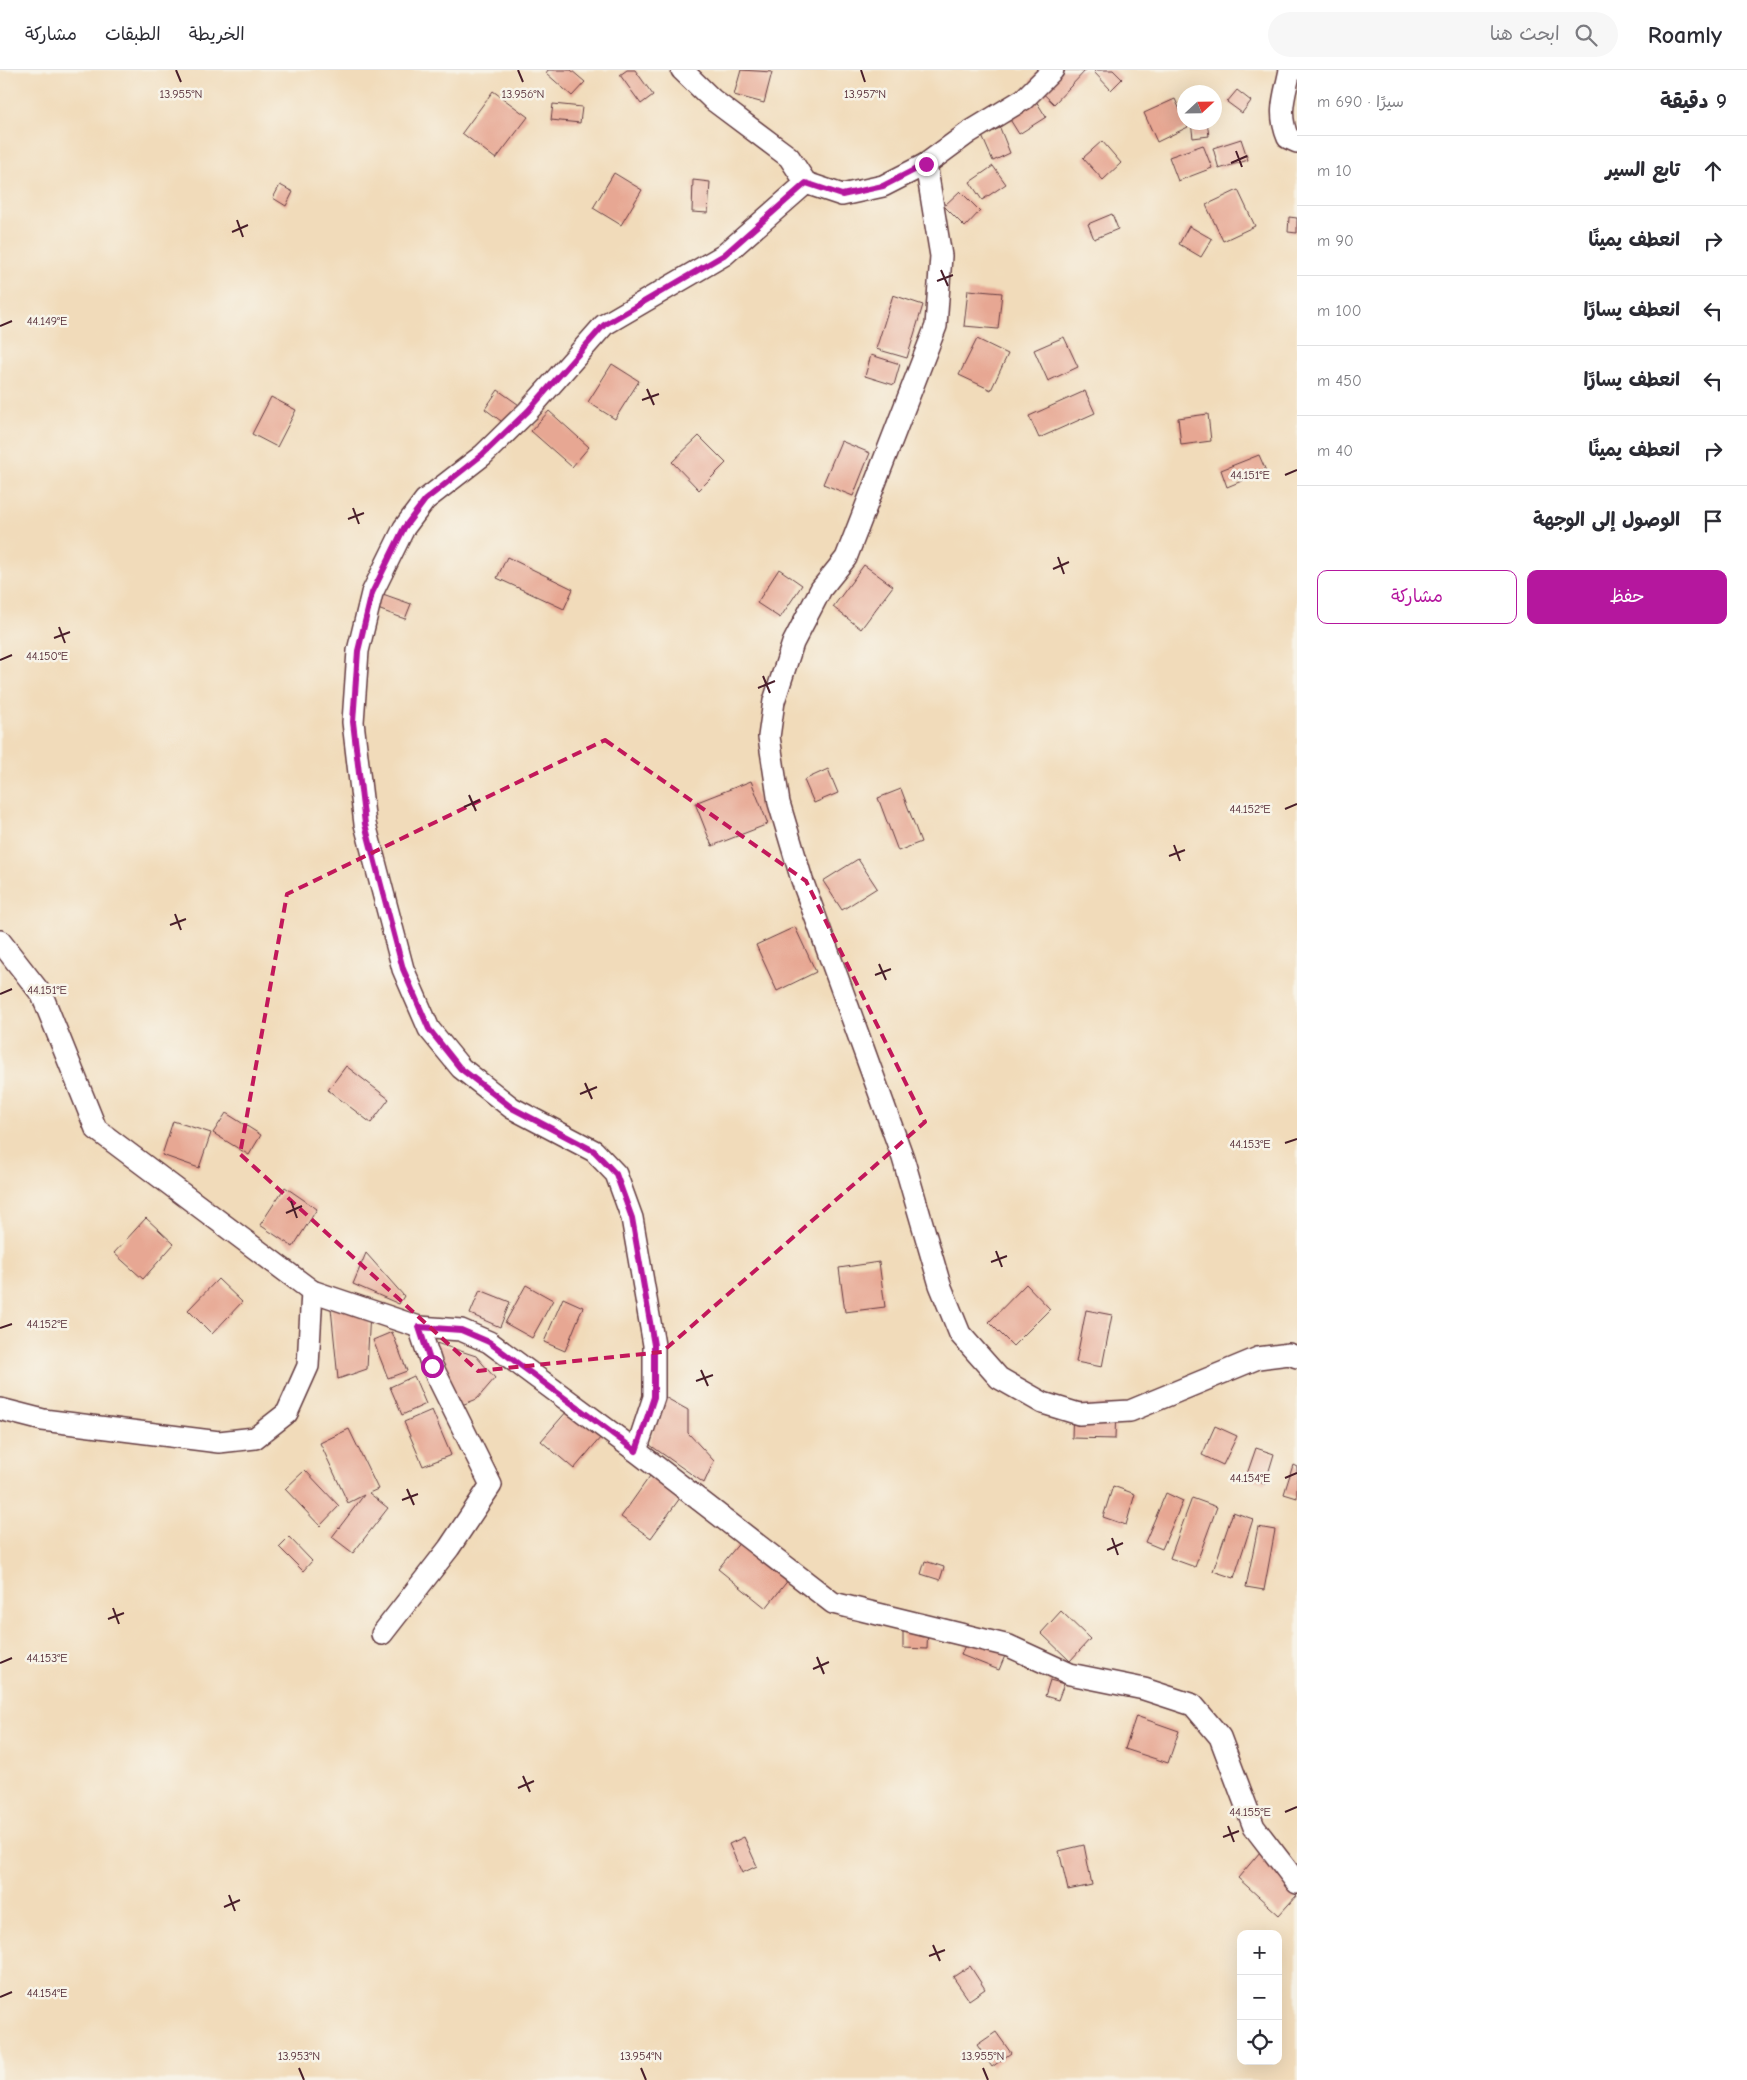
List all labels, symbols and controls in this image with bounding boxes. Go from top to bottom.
search box [1268,12,1618,57]
icon: search [1572,21,1600,49]
text: Roamly [1648,21,1722,49]
text: ابحث هنا [1490,23,1560,45]
text: مشاركة [25,24,77,45]
text: الطبقات [105,24,161,45]
text: الخريطة [189,24,245,45]
north arrow [1177,85,1222,130]
text: 13.955°N [160,87,202,101]
text: 13.956°N [502,87,544,101]
text: 13.957°N [844,87,886,101]
text: 9 دقيقة [1660,89,1727,113]
text: سيرًا · 690 m [1317,93,1404,111]
route end [915,153,938,176]
icon: ahead [1699,157,1727,185]
text: تابع السير [1606,159,1680,181]
text: 10 m [1317,162,1352,180]
icon: right [1699,227,1727,255]
text: انعطف يمينًا [1588,229,1680,251]
text: 90 m [1317,232,1354,250]
icon: left [1699,297,1727,325]
text: انعطف يسارًا [1583,299,1680,321]
text: 100 m [1317,302,1361,320]
text: 44.149°E [27,314,67,328]
icon: left [1699,367,1727,395]
text: انعطف يسارًا [1583,369,1680,391]
text: 450 m [1317,372,1362,390]
icon: right [1699,437,1727,465]
text: انعطف يمينًا [1588,439,1680,461]
text: 40 m [1317,442,1353,460]
text: 44.151°E [1230,468,1270,482]
icon: arrive [1699,507,1727,535]
text: الوصول إلى الوجهة [1533,509,1680,531]
button: مشاركة [1317,570,1517,624]
button: حفظ [1527,570,1727,624]
text: 44.150°E [26,649,68,663]
text: 44.152°E [1229,802,1271,816]
text: 44.151°E [27,983,67,997]
text: 44.153°E [1230,1137,1270,1151]
text: 44.152°E [26,1317,68,1331]
route start [421,1355,444,1378]
text: 44.154°E [1230,1471,1270,1485]
text: 44.153°E [27,1651,67,1665]
text: 44.155°E [1229,1805,1271,1819]
map controls [1237,1930,1282,2065]
button: + [1237,1930,1282,1975]
button: − [1237,1975,1282,2020]
text: 44.154°E [27,1986,67,2000]
button: locate [1237,2020,1282,2065]
text: 13.953°N [278,2049,320,2063]
text: 13.954°N [620,2049,662,2063]
text: 13.955°N [962,2049,1004,2063]

